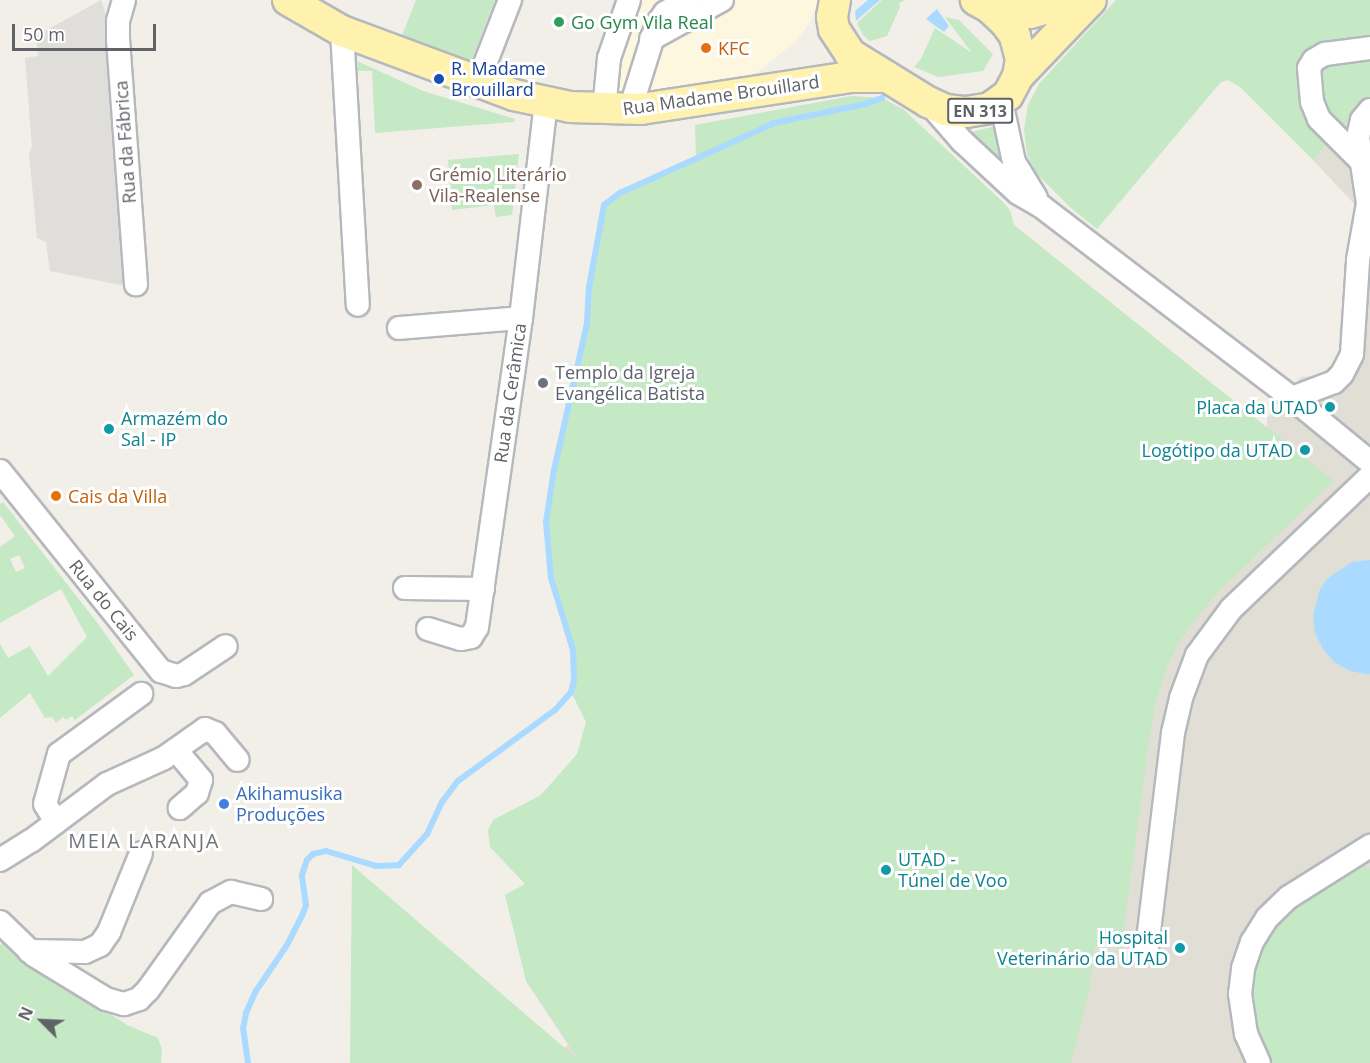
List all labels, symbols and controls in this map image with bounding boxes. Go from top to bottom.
place label: Go Gym Vila Real [571,11,713,33]
scale bar [15,12,159,50]
marker: Go Gym Vila Real [552,15,566,29]
text: 50 m [23,22,65,46]
place label: KFC [718,37,750,59]
marker: KFC [699,41,713,55]
place label: R. Madame Brouillard [451,58,545,100]
street label: Rua Madame Brouillard [621,71,821,119]
marker: R. Madame Brouillard [432,72,446,86]
street label: Rua da Fábrica [110,80,140,204]
road number: EN 313 [947,98,1013,124]
place label: Grémio Literário Vila-Realense [429,164,567,207]
marker: Grémio Literário Vila-Realense [410,178,424,192]
street label: Rua da Cerâmica [489,322,531,464]
place label: Templo da Igreja Evangélica Batista [555,362,705,404]
marker: Templo da Igreja Evangélica Batista [536,376,550,390]
place label: Placa da UTAD [1196,396,1318,418]
marker: Placa da UTAD [1323,400,1337,414]
place label: Armazém do Sal - IP [121,408,228,450]
marker: Armazém do Sal - IP [102,422,116,436]
place label: Logótipo da UTAD [1142,439,1293,461]
marker: Logótipo da UTAD [1298,443,1312,457]
place label: Cais da Villa [68,485,167,507]
marker: Cais da Villa [49,489,63,503]
street label: Rua do Cais [65,555,143,645]
place label: Akihamusika Produções [236,783,343,826]
marker: Akihamusika Produções [217,797,231,811]
district label: MEIA LARANJA [68,828,220,852]
place label: UTAD - Túnel de Voo [898,849,1008,892]
marker: UTAD - Túnel de Voo [879,863,893,877]
place label: Hospital Veterinário da UTAD [997,927,1168,970]
marker: Hospital Veterinário da UTAD [1173,941,1187,955]
north arrow [12,991,72,1051]
text: N [13,1003,38,1024]

